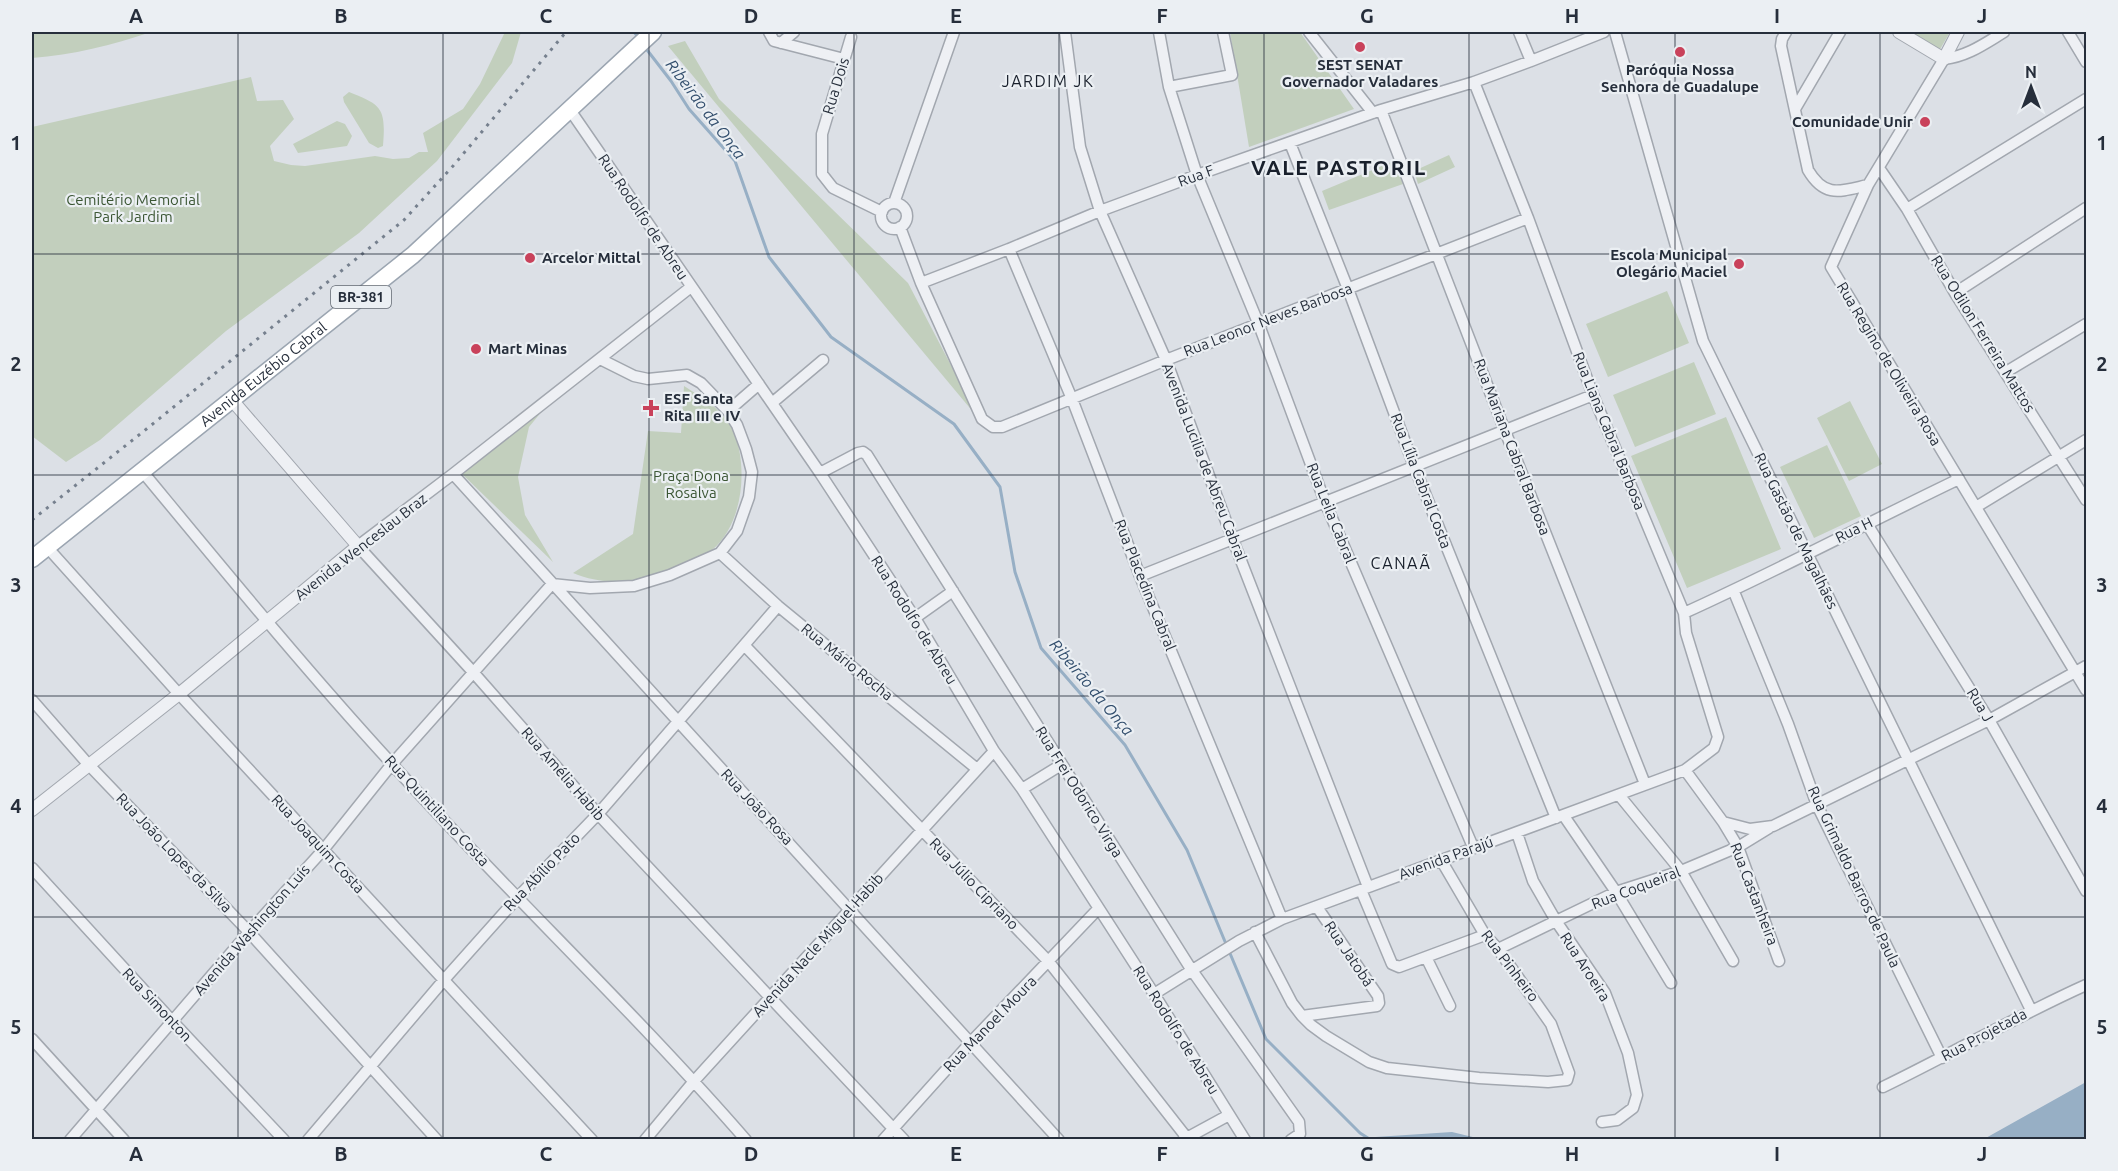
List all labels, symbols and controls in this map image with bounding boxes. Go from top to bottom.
text: A [129,4,143,27]
text: B [334,4,348,27]
text: C [540,4,553,27]
text: D [744,4,758,27]
text: E [950,4,962,27]
text: F [1156,4,1168,27]
text: G [1360,4,1374,27]
text: H [1565,4,1579,27]
text: I [1774,4,1780,27]
text: J [1977,4,1987,27]
marker: SEST SENAT Governador Valadares [1353,40,1367,54]
marker: Paróquia Nossa Senhora de Guadalupe [1673,45,1687,59]
street label: Rua Dois [819,55,852,116]
water label: Ribeirão da Onça [663,56,750,163]
place label: SEST SENAT Governador Valadares [1282,56,1438,90]
north arrow [2001,57,2061,117]
place label: Paróquia Nossa Senhora de Guadalupe [1601,61,1759,95]
text: N [2025,63,2037,81]
district label: JARDIM JK [1002,72,1094,90]
place label: Comunidade Unir [1792,113,1914,130]
marker: Comunidade Unir [1918,115,1932,129]
text: 1 [10,131,22,154]
text: 1 [2096,131,2108,154]
street label: Rua Rodolfo de Abreu [595,151,692,283]
district label: VALE PASTORIL [1251,155,1427,179]
street label: Rua F [1176,161,1216,190]
park label: Cemitério Memorial Park Jardim [66,191,200,225]
place label: Escola Municipal Olegário Maciel [1610,246,1727,280]
place label: Arcelor Mittal [542,249,641,266]
marker: Arcelor Mittal [523,251,537,265]
street label: Rua Odilon Ferreira Mattos [1928,252,2039,415]
marker: Escola Municipal Olegário Maciel [1732,257,1746,271]
street label: Rua Leonor Neves Barbosa [1181,279,1355,360]
street label: Rua Regino de Oliveira Rosa [1834,279,1945,449]
road number: BR-381 [331,286,391,308]
street label: Avenida Euzébio Cabral [196,318,330,430]
place label: Mart Minas [488,340,567,357]
marker: Mart Minas [469,342,483,356]
street label: Rua Liana Cabral Barbosa [1570,349,1649,512]
text: 2 [10,352,22,375]
text: 2 [2096,352,2108,375]
street label: Rua Mariana Cabral Barbosa [1471,356,1554,537]
street label: Avenida Lucilia de Abreu Cabral [1159,360,1250,563]
place label: ESF Santa Rita III e IV [664,390,741,424]
marker: ESF Santa Rita III e IV [642,399,660,417]
street label: Rua Lília Cabral Costa [1388,411,1455,551]
street label: Rua Gastão de Magalhães [1751,450,1842,612]
street label: Rua Leila Cabral [1304,460,1359,566]
park label: Praça Dona Rosalva [653,467,729,501]
street label: Avenida Wenceslau Braz [291,490,430,603]
street label: Rua H [1832,513,1875,546]
street label: Rua Placedina Cabral [1111,517,1180,653]
street label: Rua Rodolfo de Abreu [868,552,961,687]
district label: CANAÃ [1371,553,1431,572]
text: 3 [10,573,22,596]
text: 3 [2096,573,2108,596]
street label: Rua Mário Rocha [798,620,896,704]
water label: Ribeirão da Onça [1047,635,1138,739]
street label: Rua J [1964,685,1997,725]
street label: Rua Frei Odorico Virga [1032,723,1127,860]
street label: Rua Amélia Habib [518,724,609,824]
street label: Rua Quintiliano Costa [382,752,493,870]
street label: Rua João Rosa [718,765,797,848]
street label: Rua Grimaldo Barros de Paula [1805,783,1904,970]
street label: Rua João Lopes da Silva [113,790,236,916]
street label: Rua Joaquim Costa [268,791,368,896]
text: 4 [10,794,22,817]
text: 4 [2096,794,2108,817]
street label: Rua Abílio Pato [500,829,583,914]
street label: Avenida Parajú [1396,833,1495,883]
street label: Rua Júlio Cipriano [926,834,1022,933]
street label: Rua Castanheira [1727,840,1782,948]
street label: Avenida Washington Luís [190,861,313,998]
street label: Rua Coqueiral [1589,863,1683,912]
street label: Avenida Nacle Miguel Habib [749,869,887,1020]
street label: Rua Jatobá [1321,918,1378,990]
street label: Rua Pinheiro [1478,927,1543,1005]
street label: Rua Aroeira [1557,929,1614,1004]
street label: Rua Rodolfo de Abreu [1130,962,1223,1097]
street label: Rua Simonton [119,964,196,1045]
street label: Rua Manoel Moura [940,972,1040,1075]
street label: Rua Projetada [1938,1005,2029,1064]
text: 5 [10,1015,22,1038]
text: 5 [2096,1015,2108,1038]
text: A [129,1142,143,1165]
text: B [334,1142,348,1165]
text: C [540,1142,553,1165]
text: D [744,1142,758,1165]
text: E [950,1142,962,1165]
text: F [1156,1142,1168,1165]
text: G [1360,1142,1374,1165]
text: H [1565,1142,1579,1165]
text: I [1774,1142,1780,1165]
text: J [1977,1142,1987,1165]

